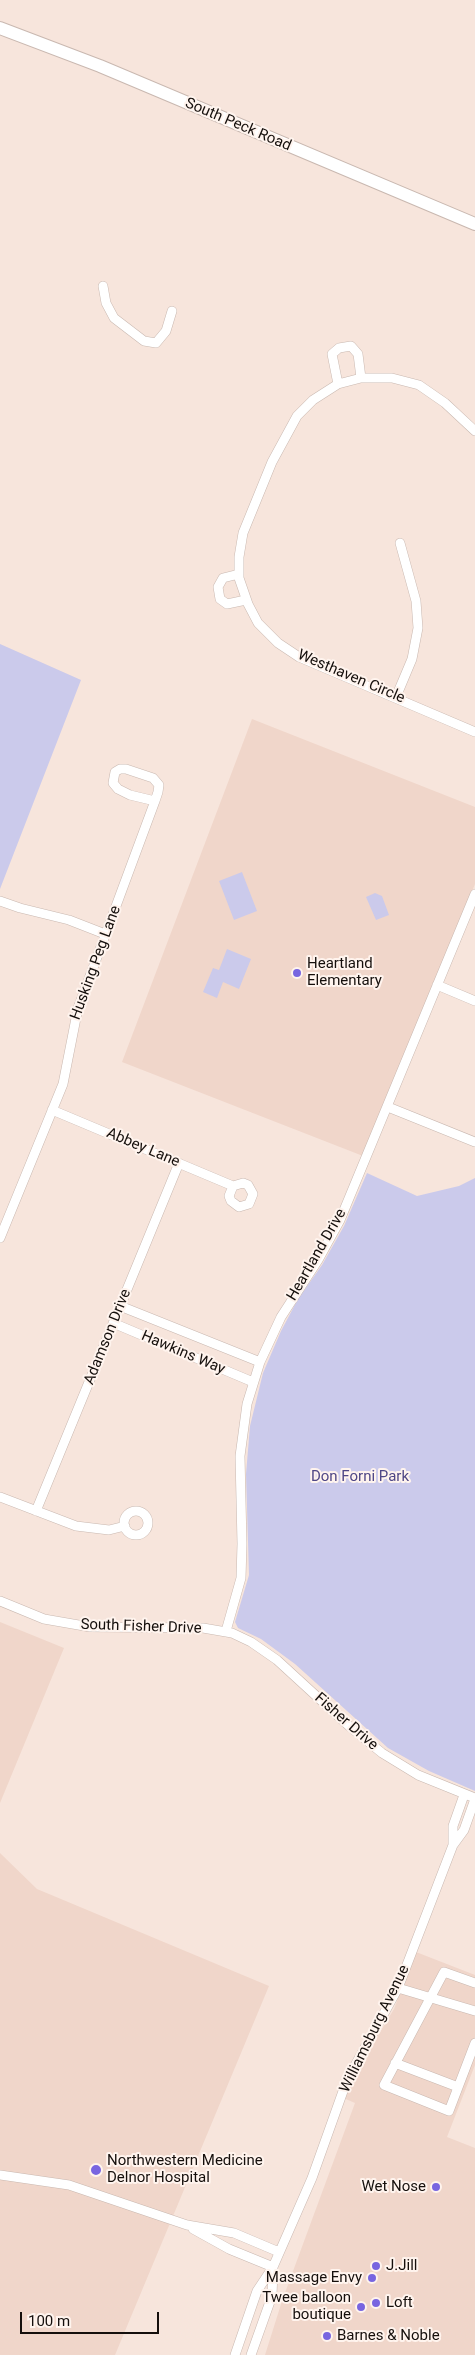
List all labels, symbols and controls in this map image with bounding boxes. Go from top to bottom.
street label: South Peck Road [182,95,294,155]
street label: Westhaven Circle [295,646,407,708]
street label: Husking Peg Lane [67,903,125,1023]
place label: Heartland Elementary [307,955,382,990]
marker: Heartland Elementary [291,967,303,979]
street label: Abbey Lane [104,1125,182,1171]
street label: Heartland Drive [283,1206,351,1304]
street label: Adamson Drive [81,1287,135,1387]
street label: Hawkins Way [138,1327,228,1379]
park label: Don Forni Park [311,1468,409,1486]
street label: South Fisher Drive [80,1616,202,1638]
street label: Fisher Drive [311,1689,381,1755]
street label: Williamsburg Avenue [336,1962,414,2096]
place label: Northwestern Medicine Delnor Hospital [107,2152,263,2187]
marker: Northwestern Medicine Delnor Hospital [89,2163,103,2177]
place label: Wet Nose [361,2178,426,2196]
marker: Wet Nose [430,2181,442,2193]
place label: J.Jill [386,2257,417,2275]
marker: J.Jill [370,2260,382,2272]
place label: Massage Envy [266,2269,362,2287]
marker: Massage Envy [366,2272,378,2284]
place label: Twee balloon boutique [262,2289,351,2324]
place label: Loft [386,2294,413,2312]
marker: Loft [370,2297,382,2309]
marker: Twee balloon boutique [355,2301,367,2313]
scale bar [22,2302,161,2334]
text: 100 m [28,2312,70,2330]
place label: Barnes & Noble [337,2327,440,2345]
marker: Barnes & Noble [321,2330,333,2342]

